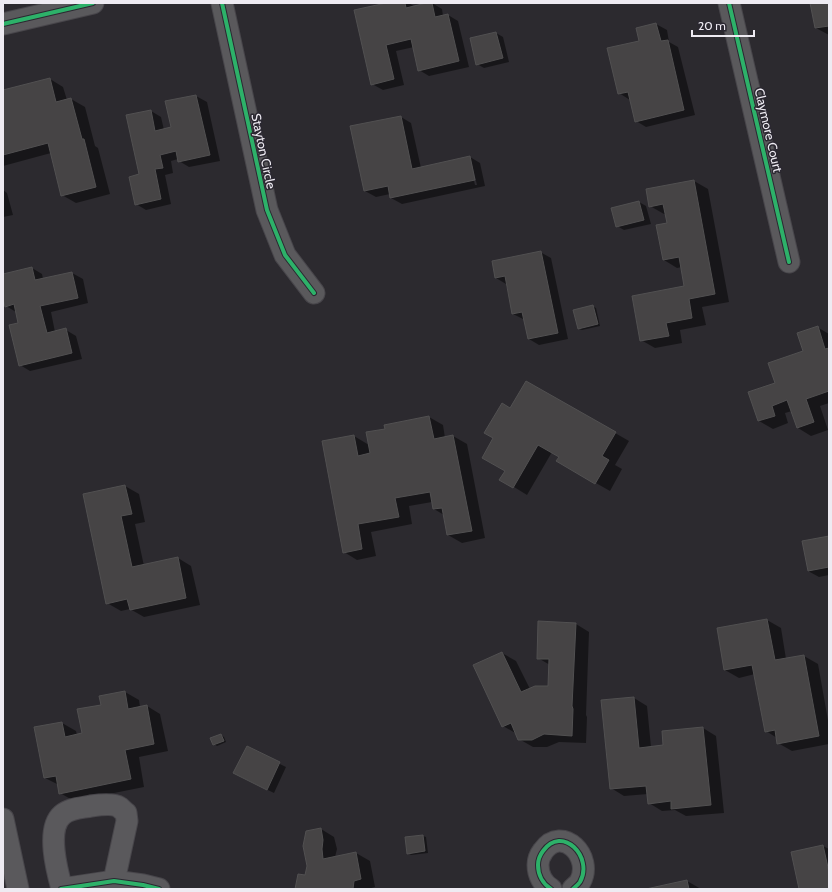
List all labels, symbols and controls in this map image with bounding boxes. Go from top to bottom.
scale bar [692,12,754,38]
text: 20 m [698,18,726,33]
street label: Claymore Court [752,86,787,174]
street label: Stayton Circle [248,112,280,190]

